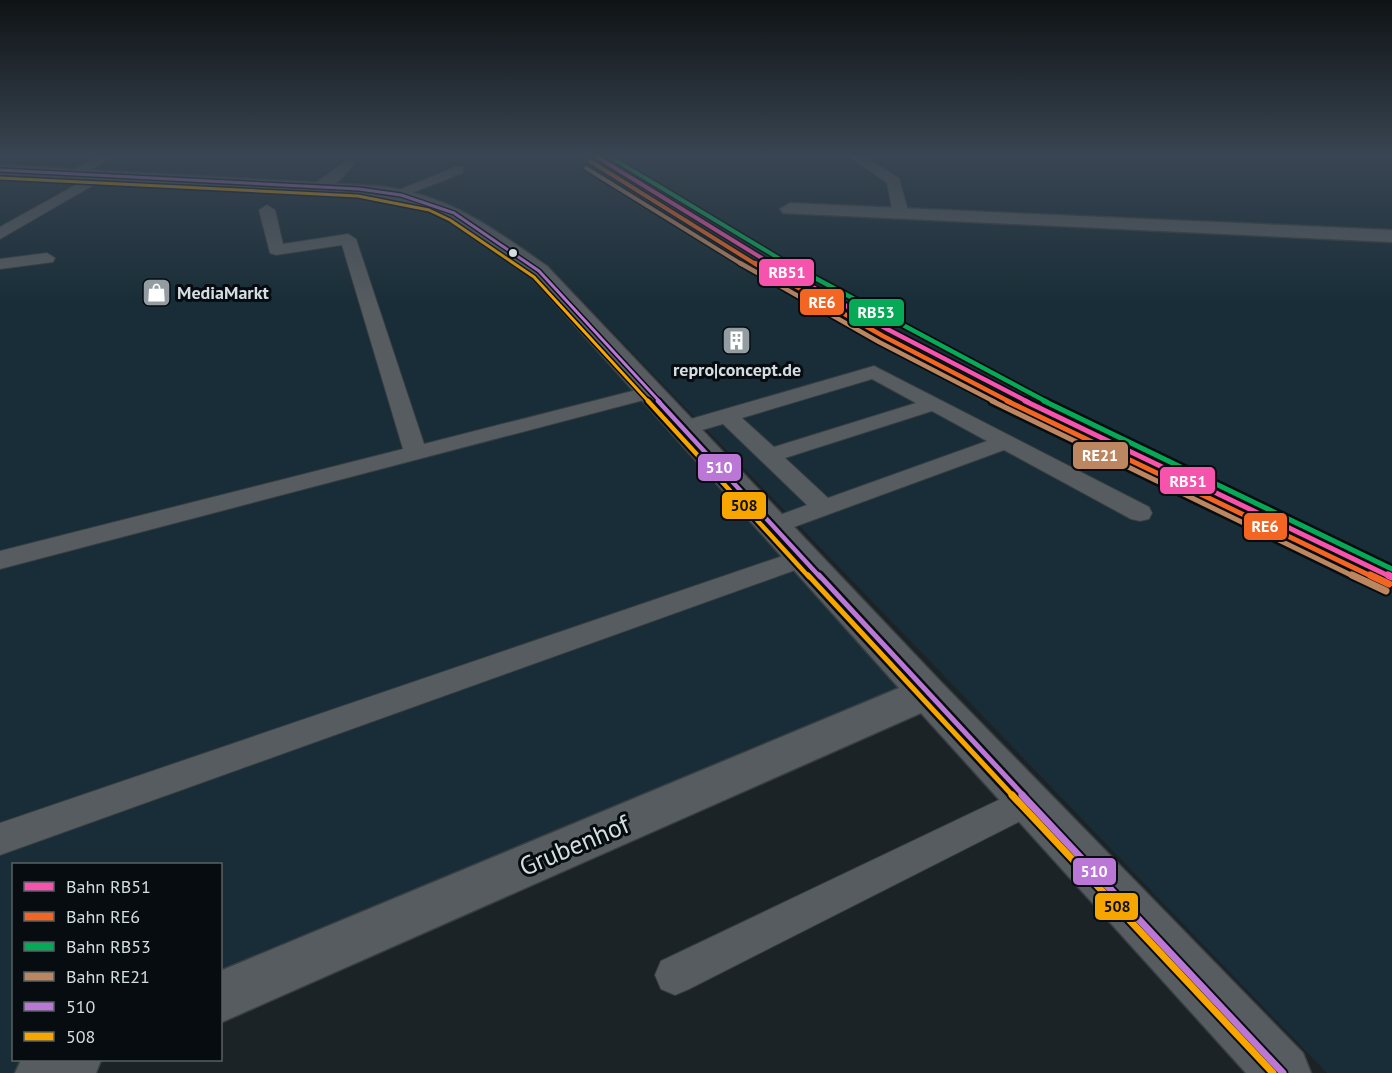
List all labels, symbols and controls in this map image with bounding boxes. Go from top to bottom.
unlabelled marker [507,247,519,259]
line badge: RB51 [758,258,815,287]
text: RB51 [768,262,806,282]
shop icon: MediaMarkt [140,276,172,308]
place label: MediaMarkt [177,281,269,304]
line badge: RE6 [799,288,845,316]
text: RE6 [808,292,836,312]
line badge: RB53 [848,298,905,327]
text: RB53 [857,302,895,322]
building icon: repro|concept.de [721,324,753,356]
place label: repro|concept.de [673,358,801,381]
line badge: RE21 [1072,441,1129,470]
text: RE21 [1082,445,1118,465]
line badge: 510 [697,453,742,482]
text: 510 [705,457,733,477]
line badge: RB51 [1159,466,1216,495]
text: RB51 [1169,471,1207,491]
line badge: 508 [721,491,767,520]
text: 508 [730,495,758,515]
line badge: RE6 [1243,512,1288,541]
text: RE6 [1251,516,1279,536]
street label: Grubenhof [514,806,636,883]
line badge: 510 [1072,857,1117,886]
text: 510 [1080,861,1108,881]
legend [12,863,222,1061]
text: Bahn RB51 [66,875,151,898]
line badge: 508 [1094,892,1139,921]
text: 508 [1103,896,1131,916]
text: Bahn RE6 [66,905,140,928]
text: Bahn RB53 [66,935,151,958]
text: Bahn RE21 [66,965,150,988]
text: 510 [66,995,96,1018]
text: 508 [66,1025,95,1048]

